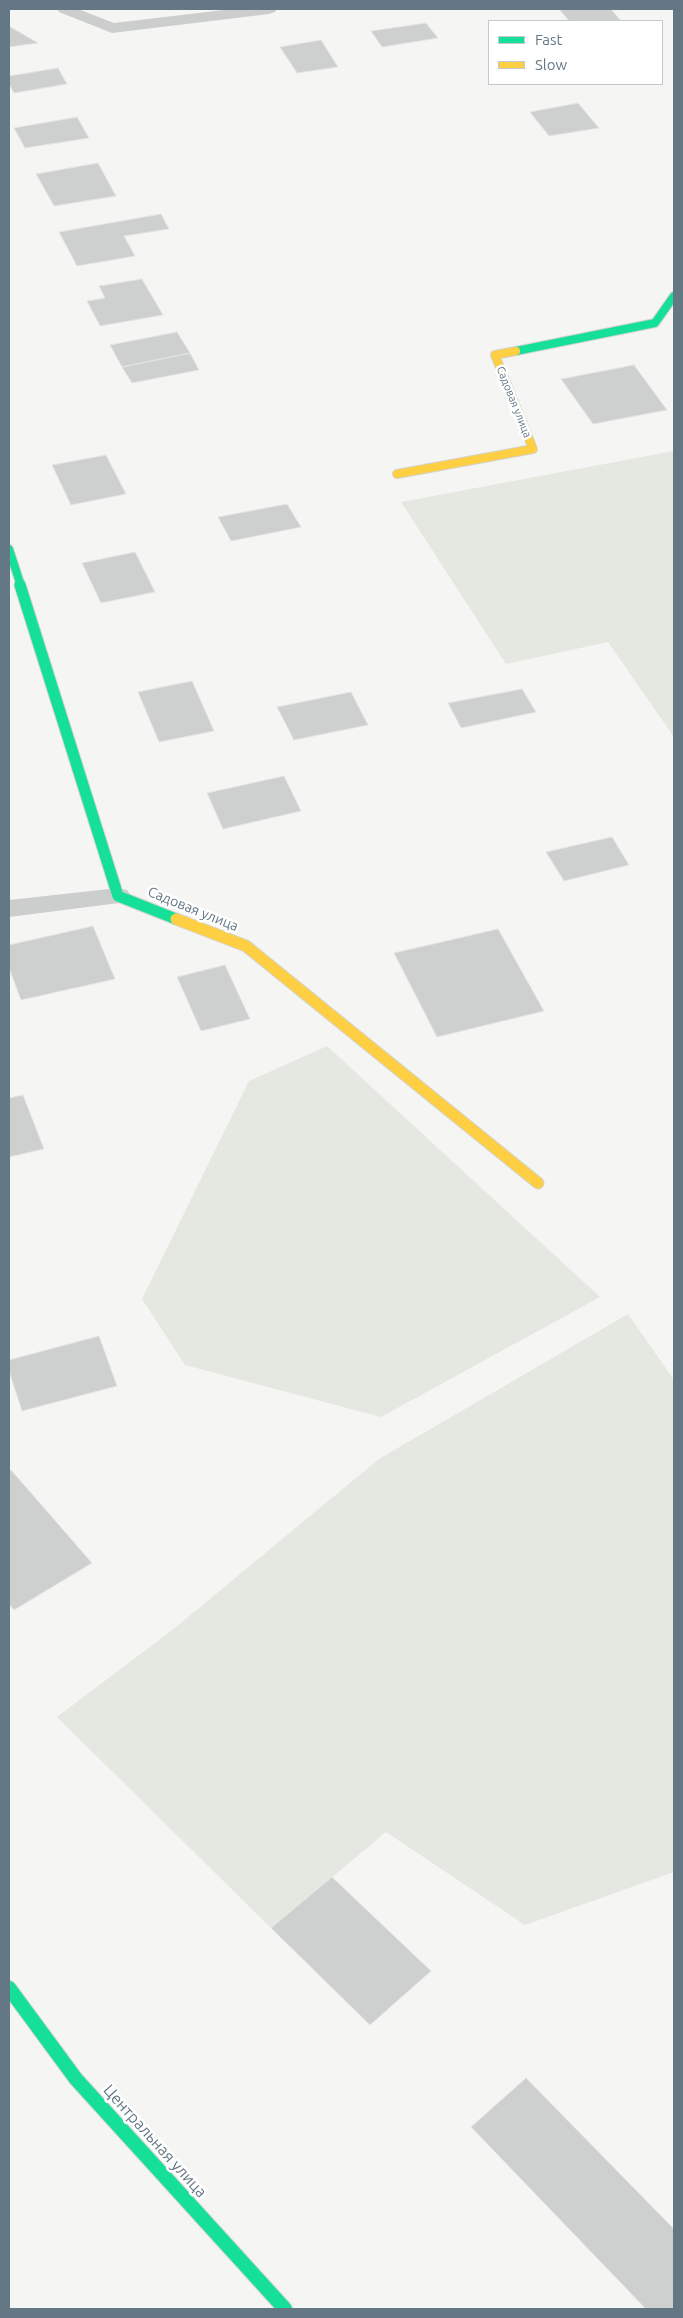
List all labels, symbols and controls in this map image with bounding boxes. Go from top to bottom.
legend [488,20,663,85]
text: Fast [535,31,562,48]
text: Slow [535,56,567,73]
street label: Садовая улица [494,364,534,440]
street label: Садовая улица [145,883,241,935]
street label: Центральная улица [99,2081,211,2201]

